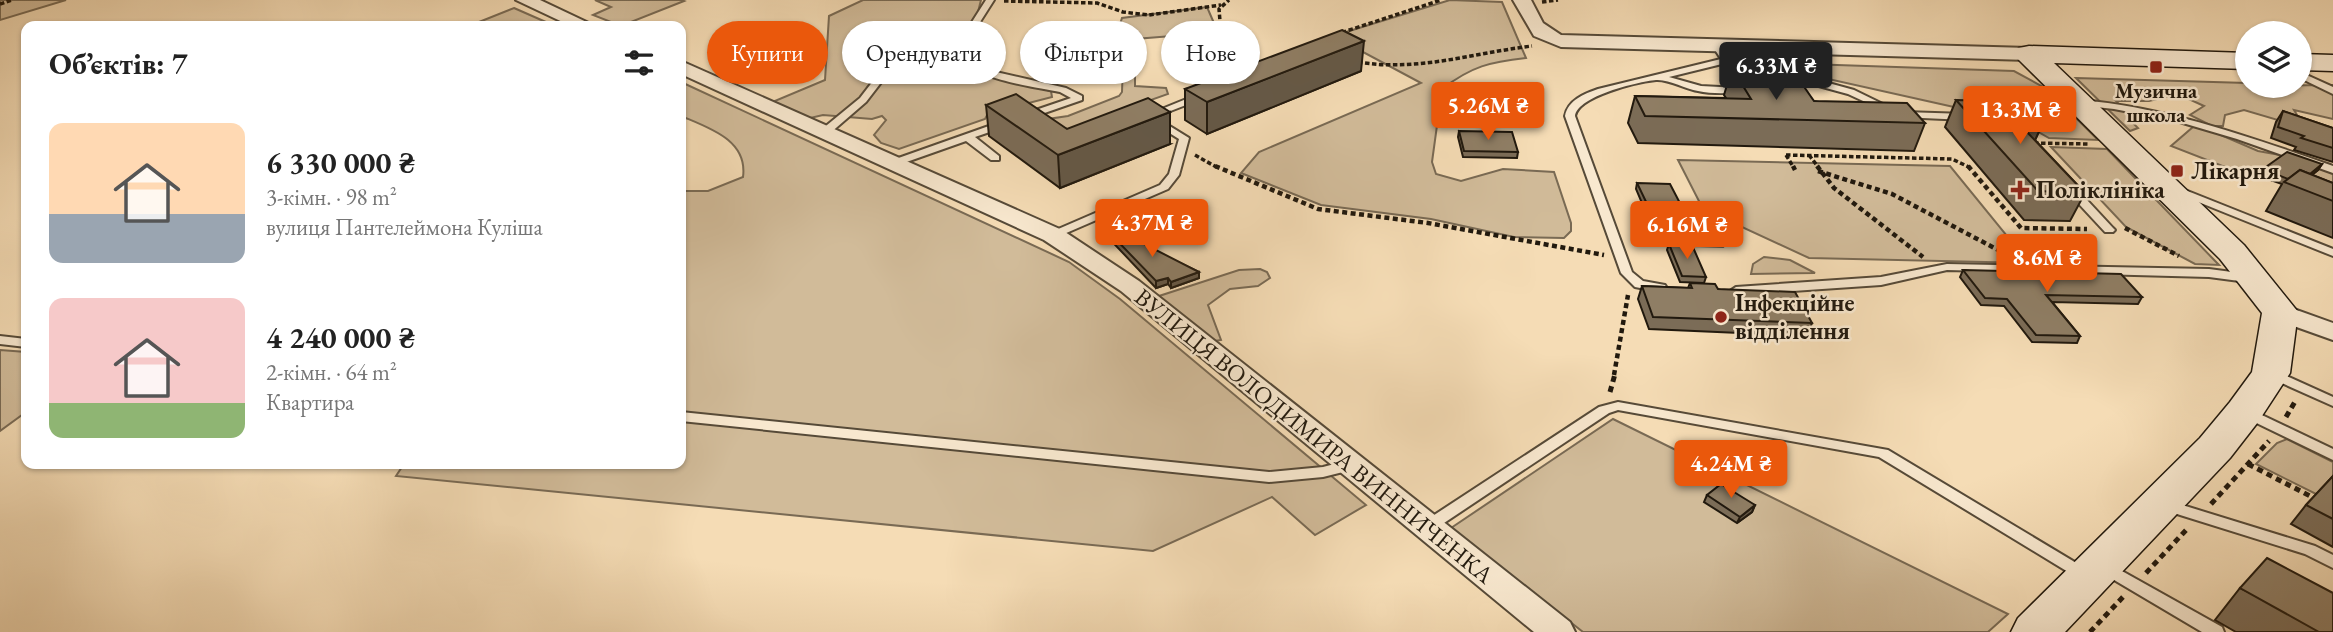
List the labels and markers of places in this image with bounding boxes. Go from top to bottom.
pin: 6.33M ₴ [1711,42,1841,102]
marker: Музична школа [2148,59,2164,75]
place label: Музична школа [2115,77,2198,128]
pin: 5.26M ₴ [1423,82,1553,142]
pin: 13.3M ₴ [1955,86,2085,146]
place label: Лікарня [2191,155,2279,186]
marker: Лікарня [2169,163,2185,179]
place label: Поліклініка [2036,174,2165,205]
marker: Поліклініка [2010,180,2030,200]
pin: 4.37M ₴ [1087,200,1217,259]
pin: 6.16M ₴ [1622,202,1752,261]
pin: 8.6M ₴ [1990,234,2104,294]
place label: Інфекційне відділення [1735,287,1855,346]
marker: Інфекційне відділення [1713,309,1729,325]
pin: 4.24M ₴ [1666,440,1796,500]

